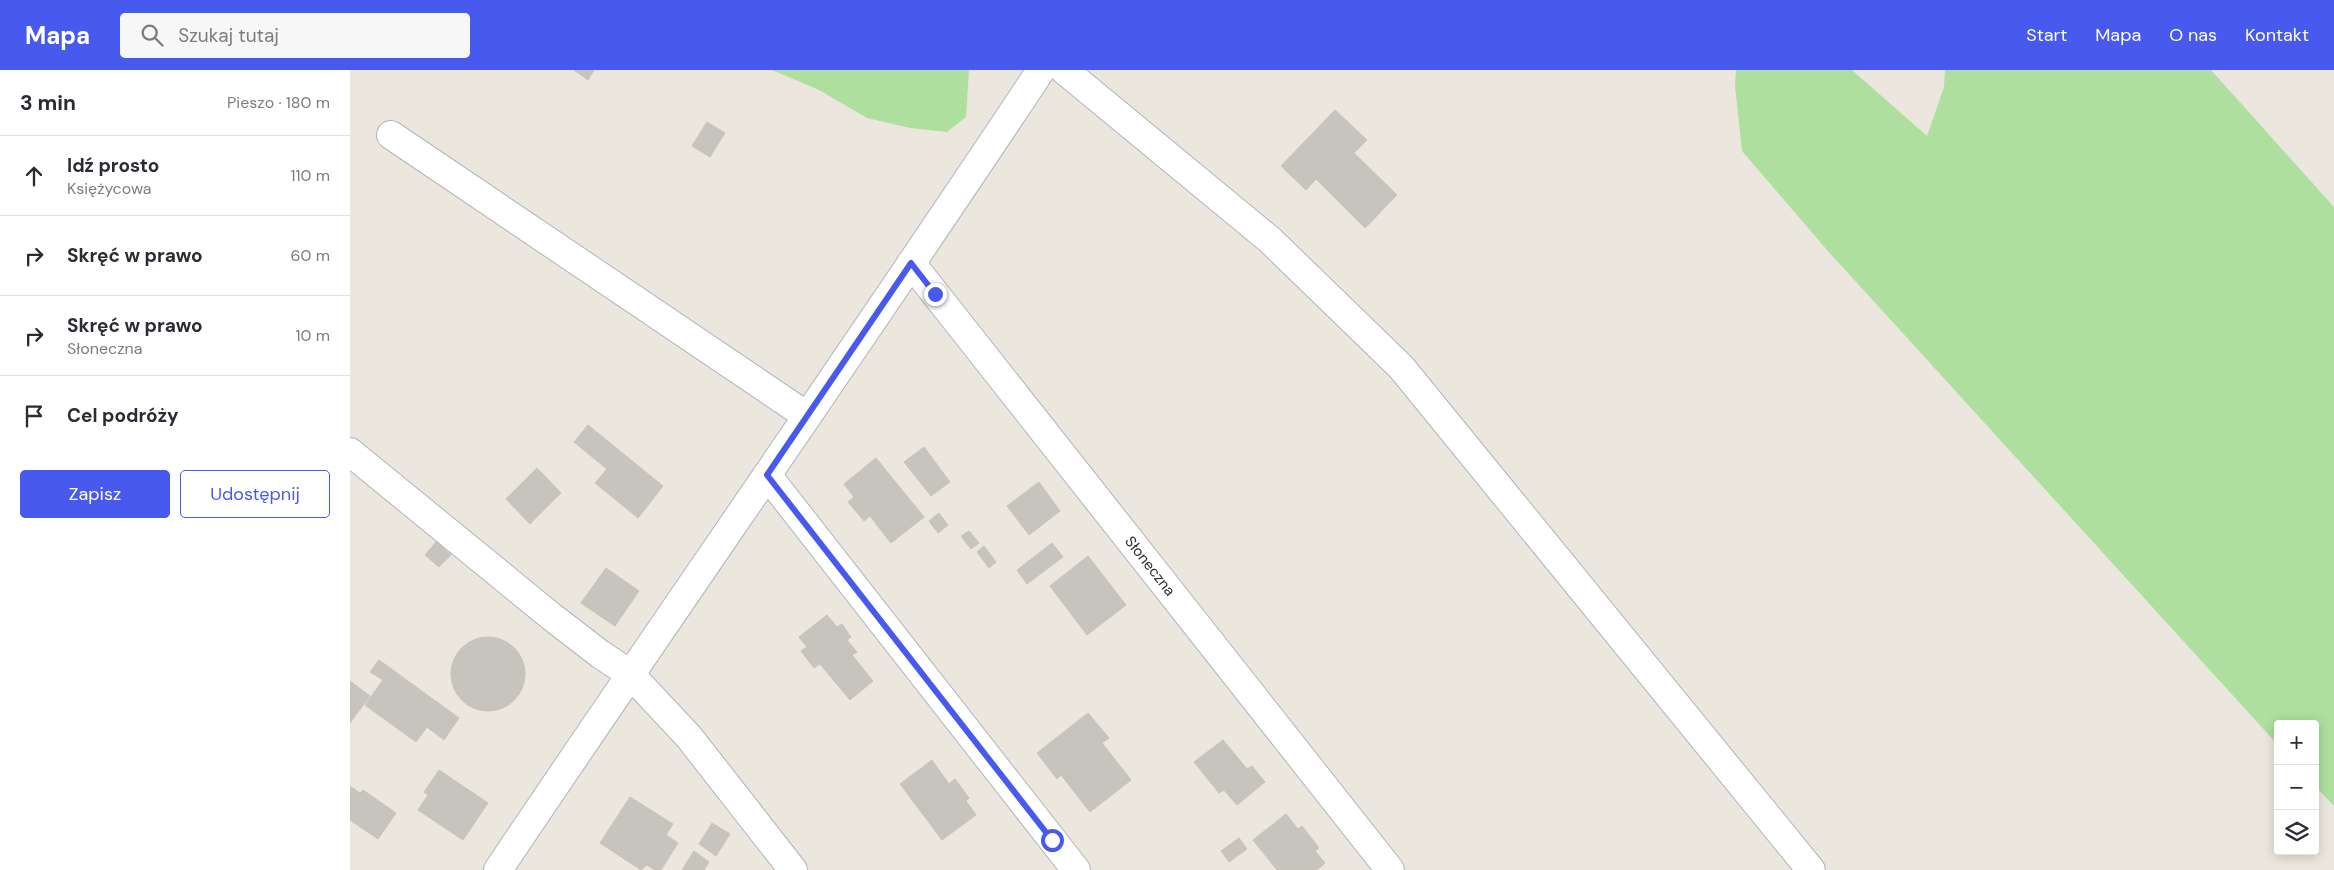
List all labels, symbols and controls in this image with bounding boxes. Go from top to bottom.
search box [120,13,470,58]
text: Mapa [25,20,90,51]
icon: search [138,21,166,49]
text: Szukaj tutaj [178,23,279,48]
text: Start [2026,23,2067,47]
text: Mapa [2095,23,2141,47]
text: O nas [2169,23,2217,47]
text: Kontakt [2245,23,2309,47]
text: 3 min [20,89,76,117]
text: Pieszo · 180 m [227,92,330,113]
text: Idź prosto [67,153,159,178]
icon: ahead [20,162,48,190]
text: 110 m [291,165,330,186]
text: Księżycowa [67,178,152,199]
icon: right [20,242,48,270]
text: Skręć w prawo [67,243,203,268]
text: 60 m [290,245,330,266]
route end [924,283,947,306]
text: Skręć w prawo [67,313,203,338]
icon: right [20,322,48,350]
text: 10 m [296,325,330,346]
text: Słoneczna [67,338,142,359]
icon: arrive [20,402,48,430]
text: Cel podróży [67,403,178,428]
button: Zapisz [20,470,170,518]
button: Udostępnij [180,470,330,518]
street label: Słoneczna [1120,532,1180,600]
map controls [2274,720,2319,855]
button: + [2274,720,2319,765]
button: − [2274,765,2319,810]
button: layers [2274,810,2319,855]
route start [1041,829,1064,852]

